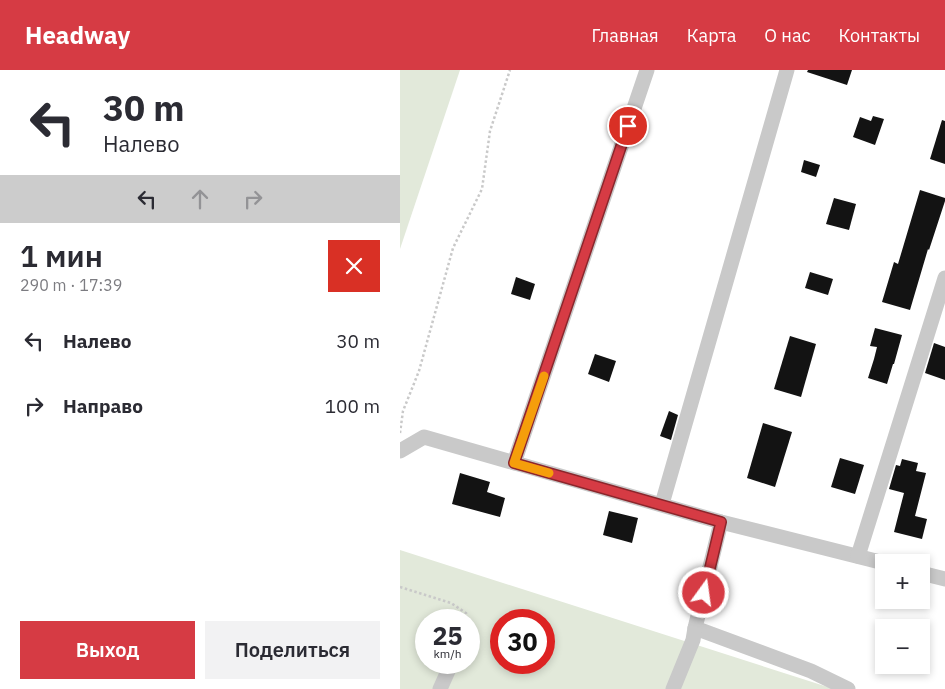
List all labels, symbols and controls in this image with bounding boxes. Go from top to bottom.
text: Headway [25,19,130,51]
text: Главная [591,24,659,47]
text: Карта [687,24,736,47]
text: О нас [764,24,811,47]
text: Контакты [839,24,920,47]
text: 30 m [103,85,185,131]
icon: left [20,90,85,155]
pin [607,105,649,147]
icon: arrive [614,112,642,140]
text: Налево [103,129,180,158]
icon: left [133,185,161,213]
icon: ahead [186,185,214,213]
icon: right [239,185,267,213]
text: 1 мин [20,236,103,275]
button: close [328,240,380,292]
text: 290 m · 17:39 [20,275,122,295]
icon: left [20,327,48,355]
text: Налево [63,329,132,353]
text: 30 m [336,329,380,353]
icon: right [20,392,48,420]
text: Направо [63,394,143,418]
text: 100 m [325,394,380,418]
map controls [875,554,930,674]
button: + [875,554,930,609]
position arrow [677,566,729,618]
speed limit sign: 30 [490,609,555,674]
text: 25 [432,619,463,652]
button: − [875,619,930,674]
button: Выход [20,621,195,679]
button: Поделиться [205,621,380,679]
text: km/h [433,646,462,661]

